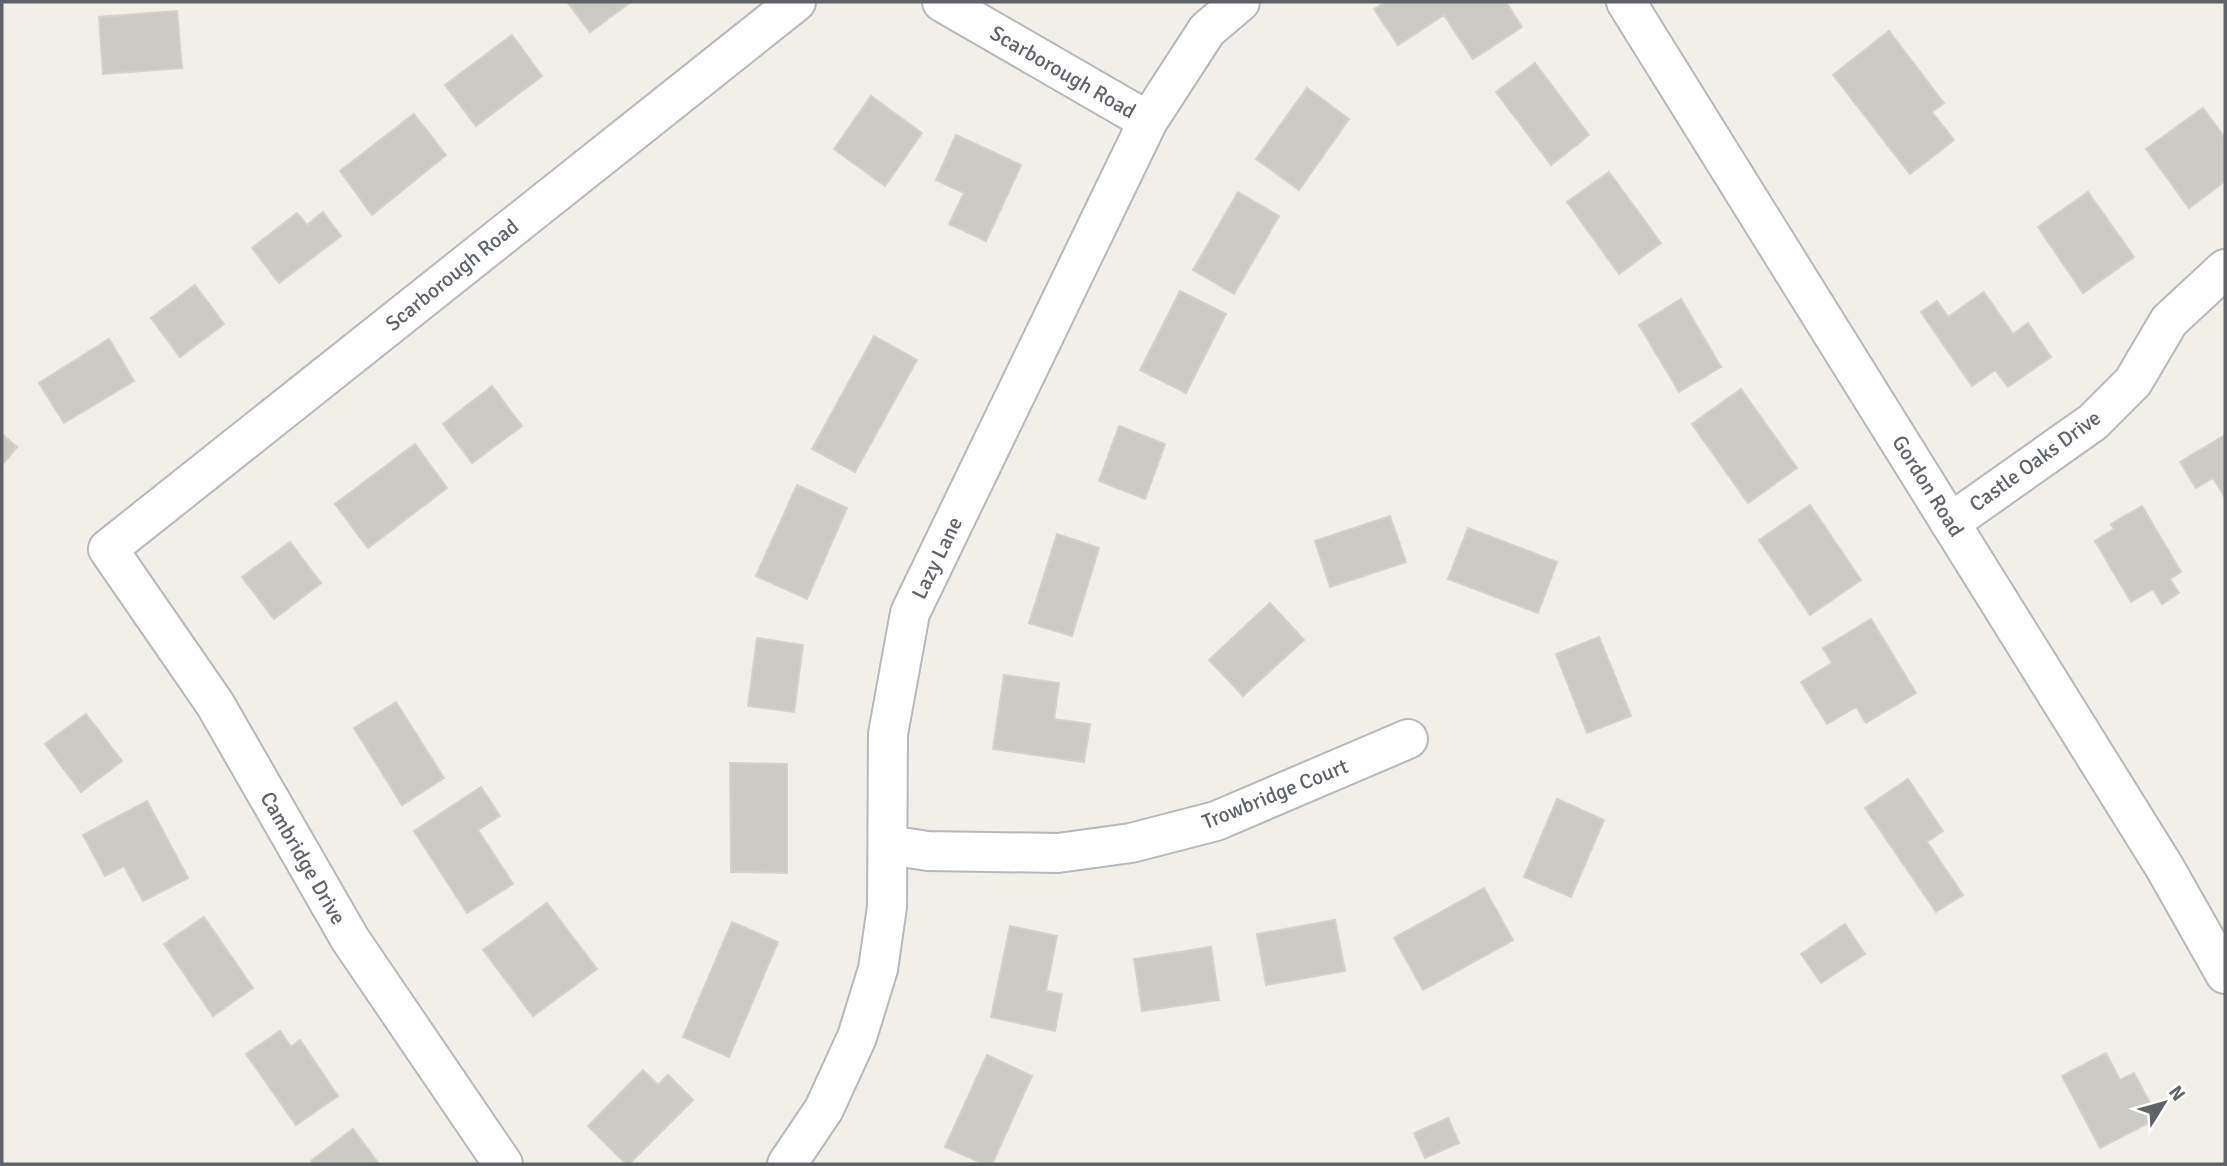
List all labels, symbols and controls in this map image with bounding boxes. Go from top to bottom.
street label: Scarborough Road [986,20,1140,124]
street label: Scarborough Road [380,213,524,337]
street label: Castle Oaks Drive [1964,405,2106,517]
street label: Gordon Road [1886,430,1970,542]
street label: Lazy Lane [906,512,968,604]
street label: Trowbridge Court [1198,753,1352,835]
street label: Cambridge Drive [254,787,352,929]
north arrow [2129,1068,2199,1138]
text: N [2163,1081,2190,1106]

